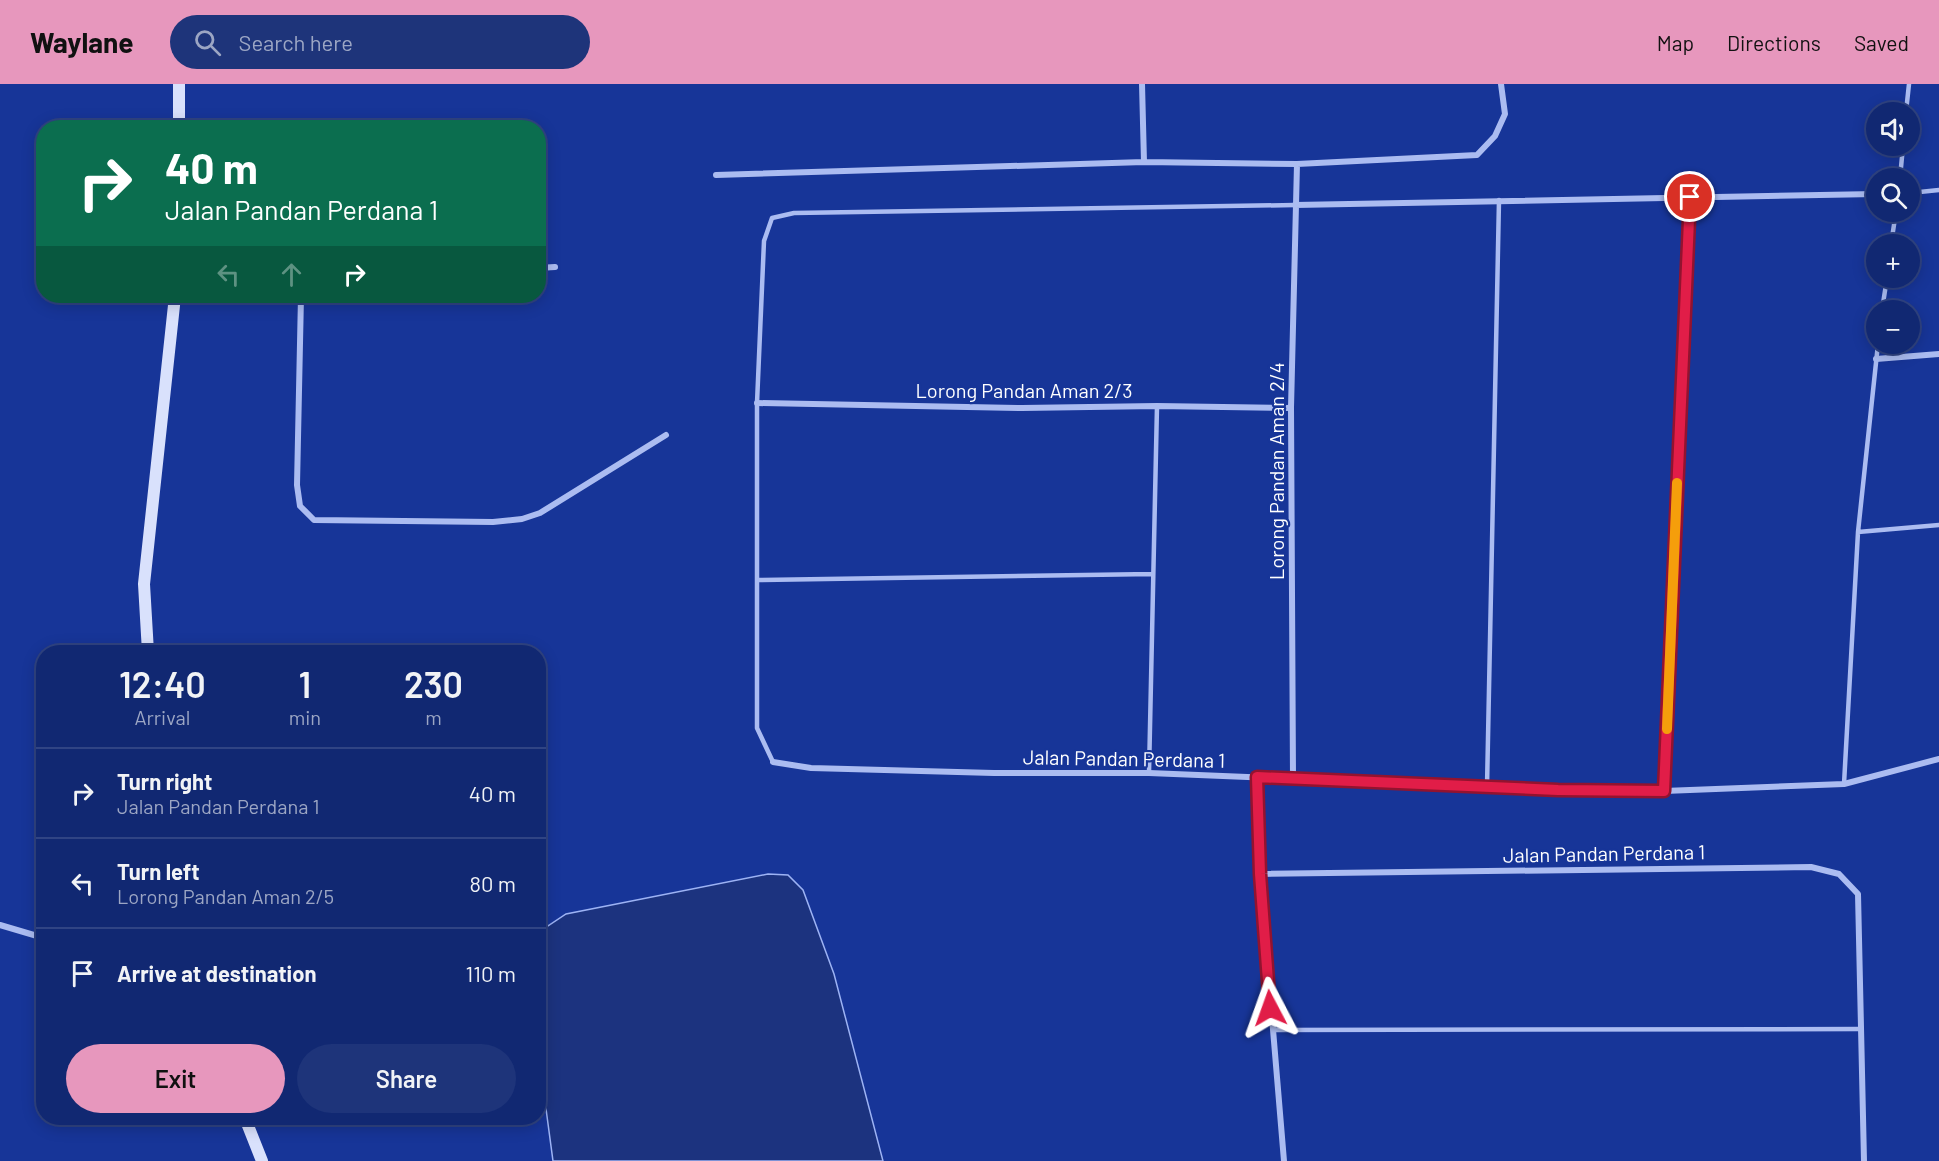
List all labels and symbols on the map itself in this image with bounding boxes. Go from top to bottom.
pin [1664,171,1715,222]
street label: Lorong Pandan Aman 2/4 [1264,362,1288,580]
street label: Lorong Pandan Aman 2/3 [915,378,1133,402]
street label: Jalan Pandan Perdana 1 [1023,744,1225,772]
street label: Jalan Pandan Perdana 1 [1503,839,1705,867]
position arrow [1238,976,1302,1040]

